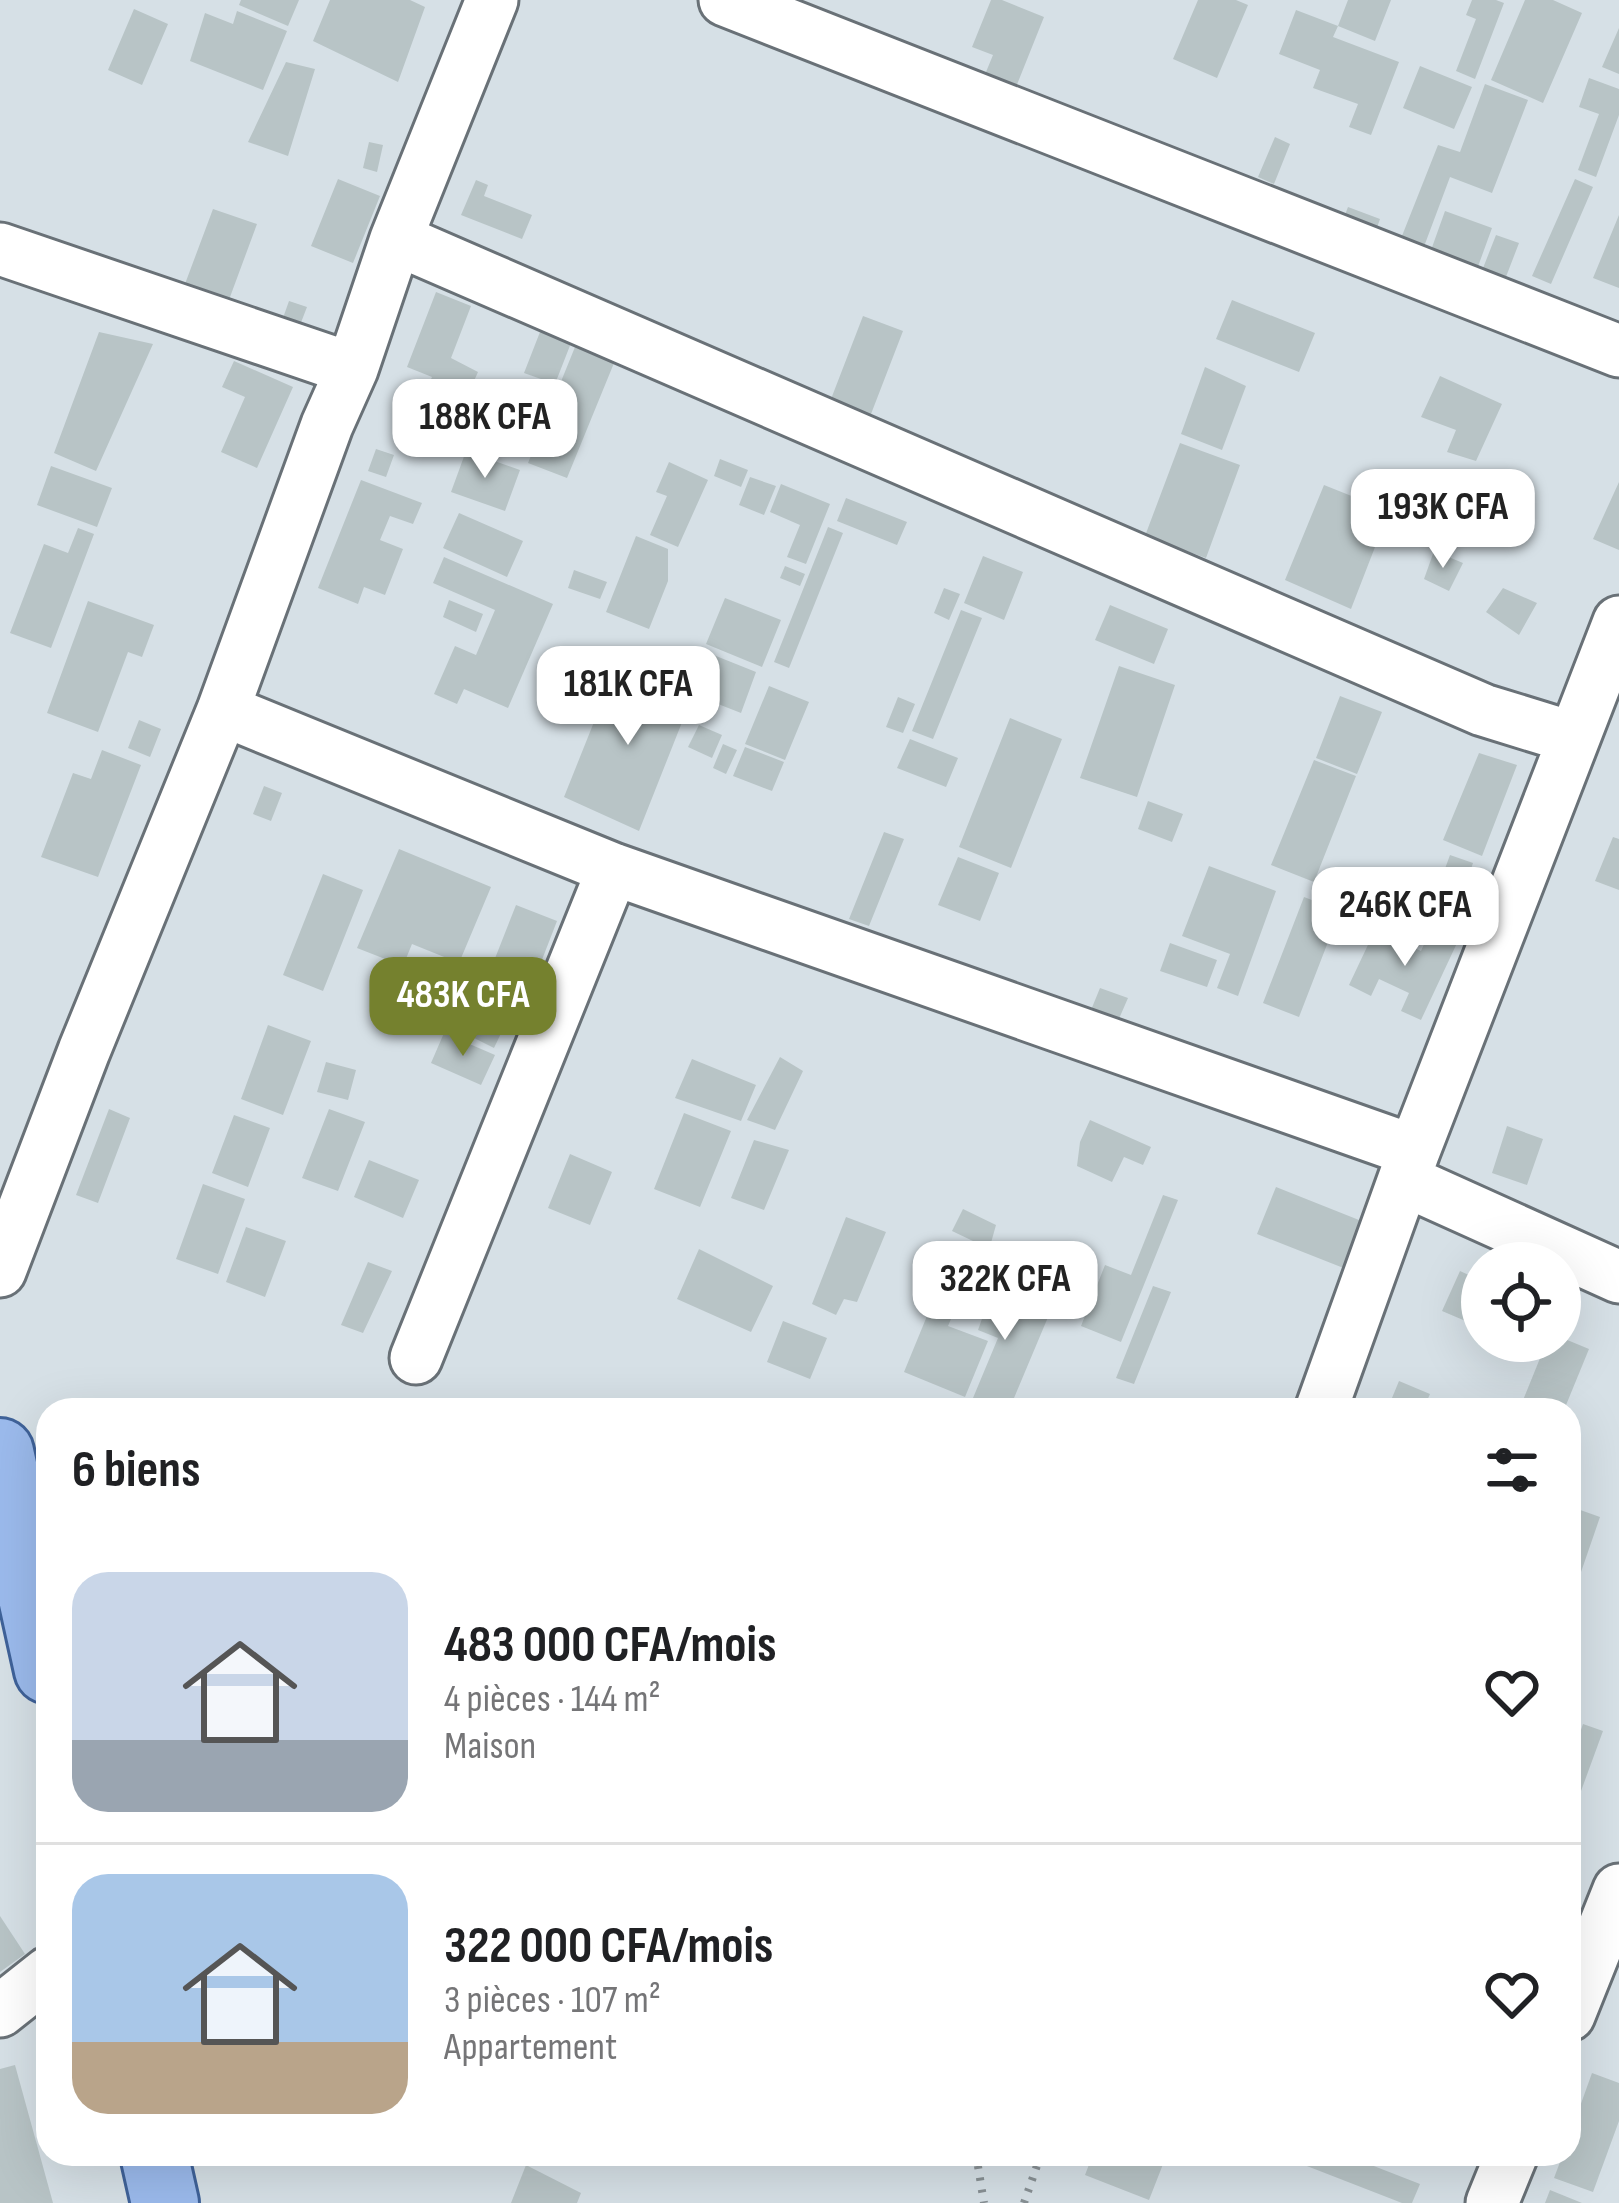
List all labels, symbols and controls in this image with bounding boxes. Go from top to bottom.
pin: 188K CFA [361,379,609,481]
text: 188K CFA [419,394,551,441]
pin: 193K CFA [1319,469,1567,571]
text: 193K CFA [1378,484,1508,531]
pin: 181K CFA [504,646,752,748]
text: 181K CFA [564,661,692,708]
pin: 246K CFA [1281,867,1529,969]
text: 246K CFA [1339,882,1471,929]
pin: 483K CFA [339,957,587,1059]
text: 483K CFA [396,972,530,1019]
pin: 322K CFA [881,1241,1129,1343]
map controls [1461,1242,1581,1362]
button: locate [1461,1242,1581,1362]
text: 322K CFA [940,1256,1070,1303]
icon: filters [1479,1437,1545,1503]
text: 6 biens [72,1440,201,1501]
text: 483 000 CFA/mois [444,1615,777,1676]
icon: home [168,1620,312,1764]
icon: heart [1479,1659,1545,1725]
text: 4 pièces · 144 m² [444,1676,661,1723]
text: Maison [444,1723,536,1770]
text: 322 000 CFA/mois [444,1916,773,1977]
icon: home [168,1922,312,2066]
icon: heart [1479,1961,1545,2027]
text: 3 pièces · 107 m² [444,1977,661,2024]
text: Appartement [444,2024,617,2071]

